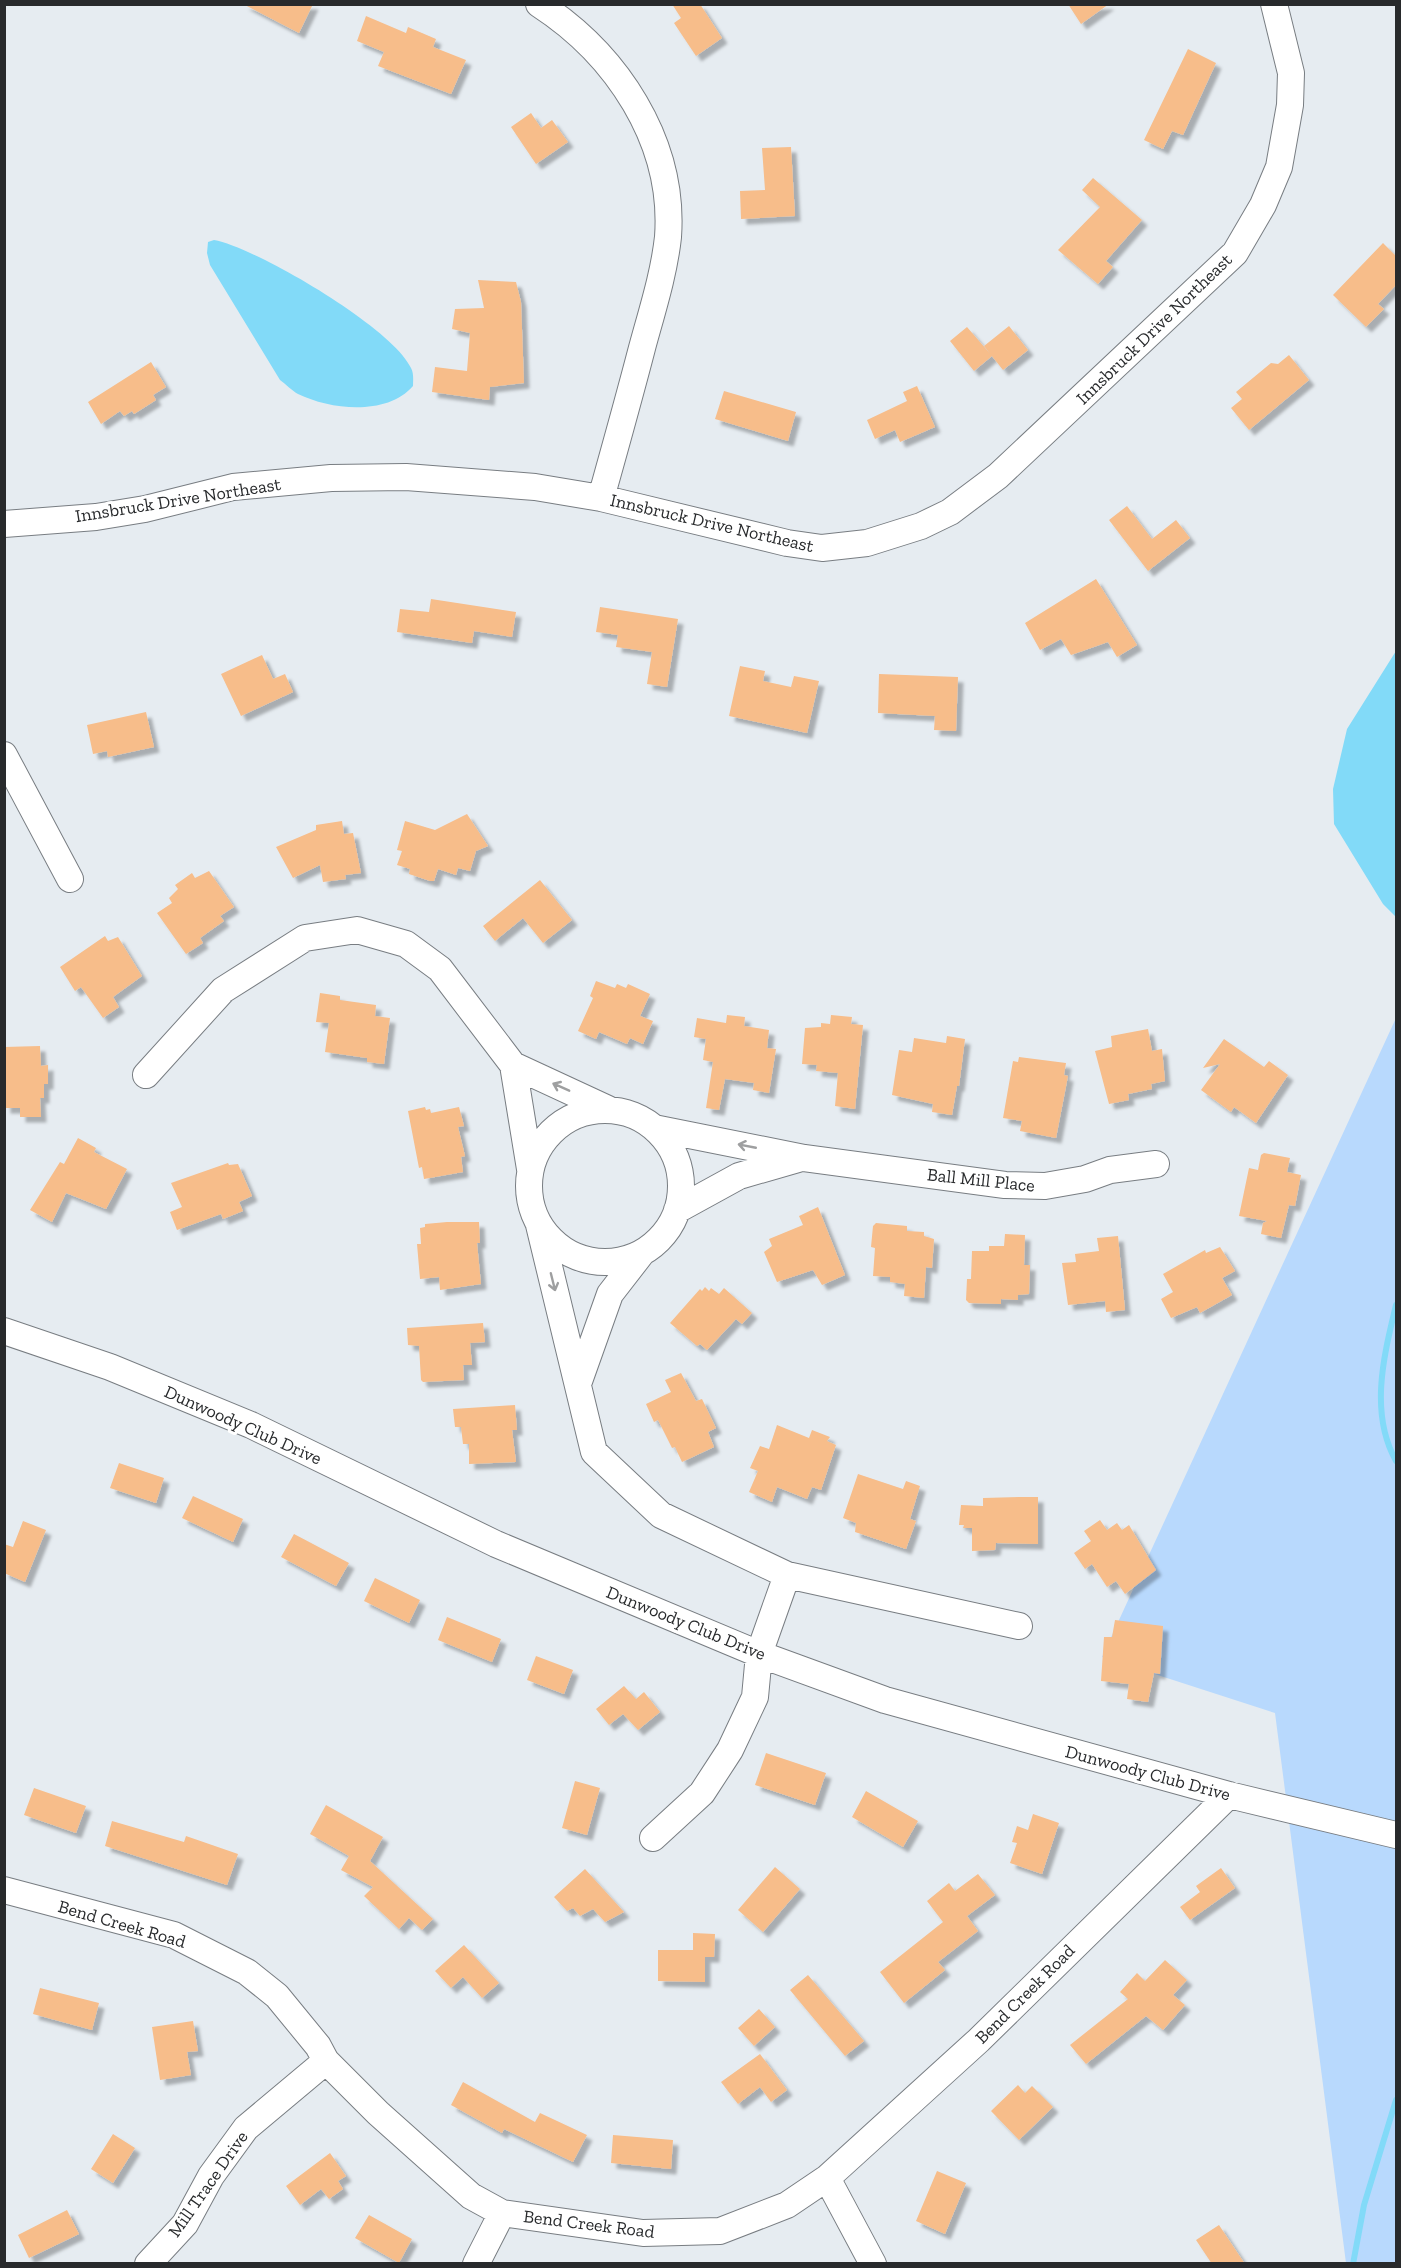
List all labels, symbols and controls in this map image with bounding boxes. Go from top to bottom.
street label: Innsbruck Drive Northeast [1072,249,1237,409]
street label: Innsbruck Drive Northeast [74,473,283,527]
street label: Innsbruck Drive Northeast [608,489,816,557]
one-way arrow [552,1081,570,1092]
one-way arrow [737,1140,757,1151]
street label: Ball Mill Place [926,1163,1036,1197]
one-way arrow [548,1272,559,1291]
street label: Dunwoody Club Drive [161,1380,325,1470]
street label: Dunwoody Club Drive [603,1581,769,1665]
street label: Dunwoody Club Drive [1063,1740,1233,1806]
street label: Bend Creek Road [56,1895,189,1953]
street label: Bend Creek Road [971,1940,1079,2048]
street label: Mill Trace Drive [163,2127,253,2241]
street label: Bend Creek Road [522,2205,656,2243]

